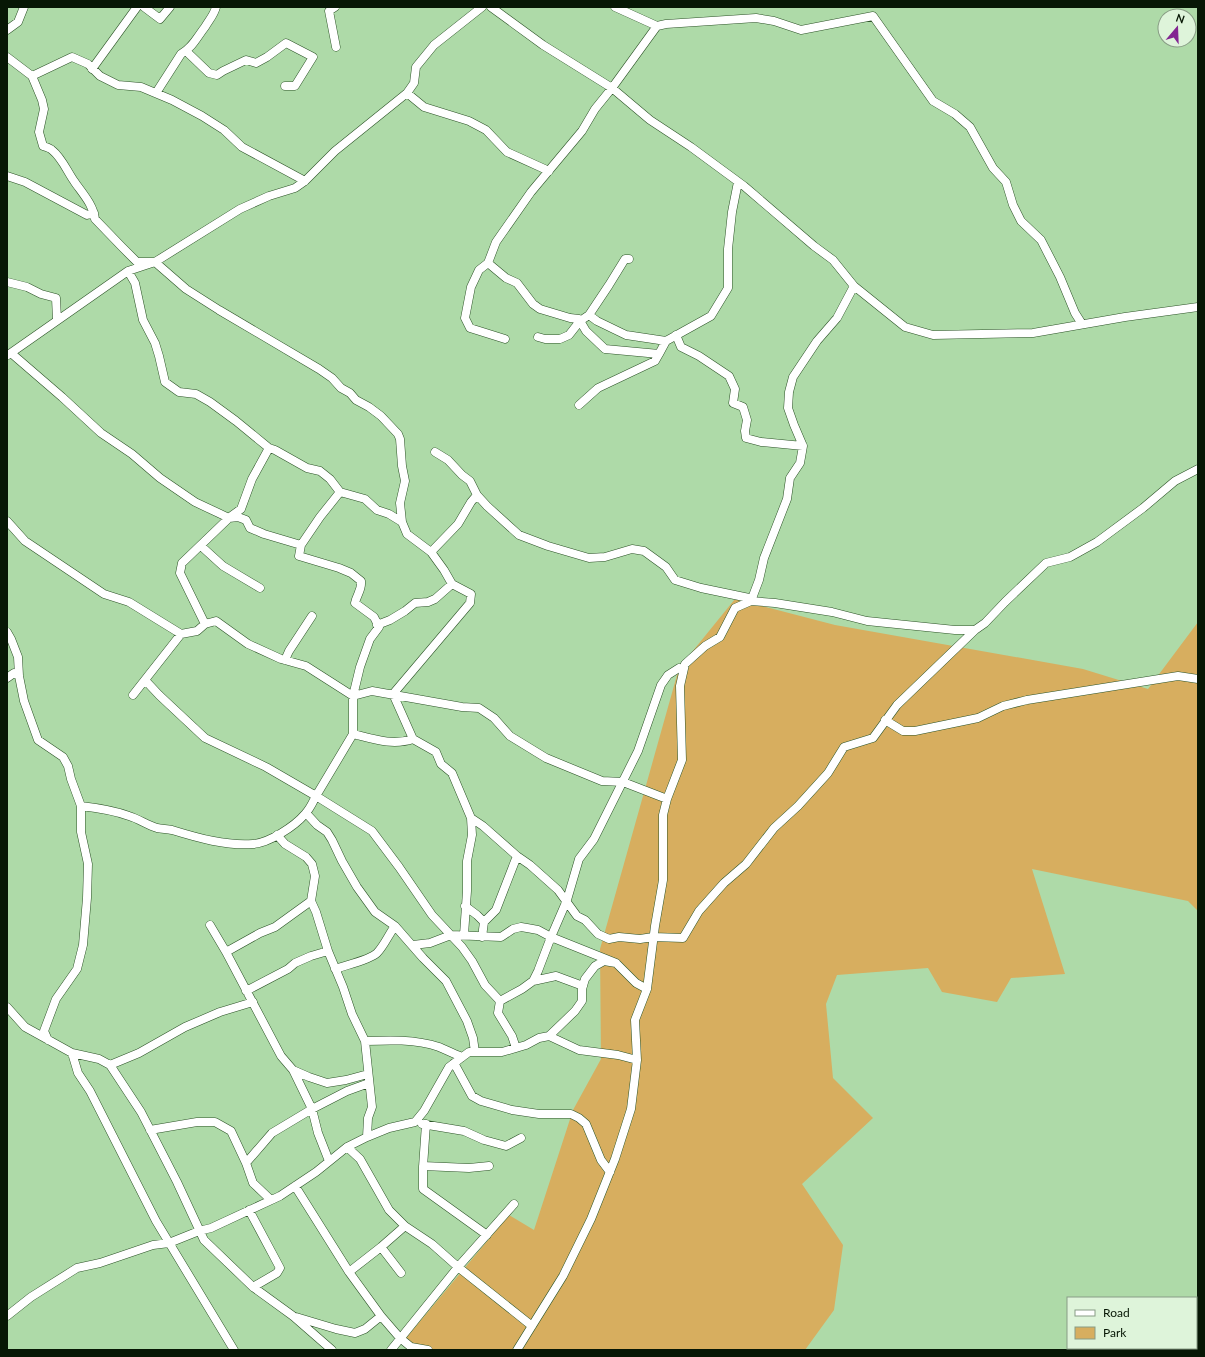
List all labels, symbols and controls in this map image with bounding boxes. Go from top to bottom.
north arrow [1157,8,1197,48]
text: N [1174,11,1187,26]
legend [1067,1297,1197,1349]
text: Road [1103,1305,1130,1320]
text: Park [1103,1325,1127,1340]

